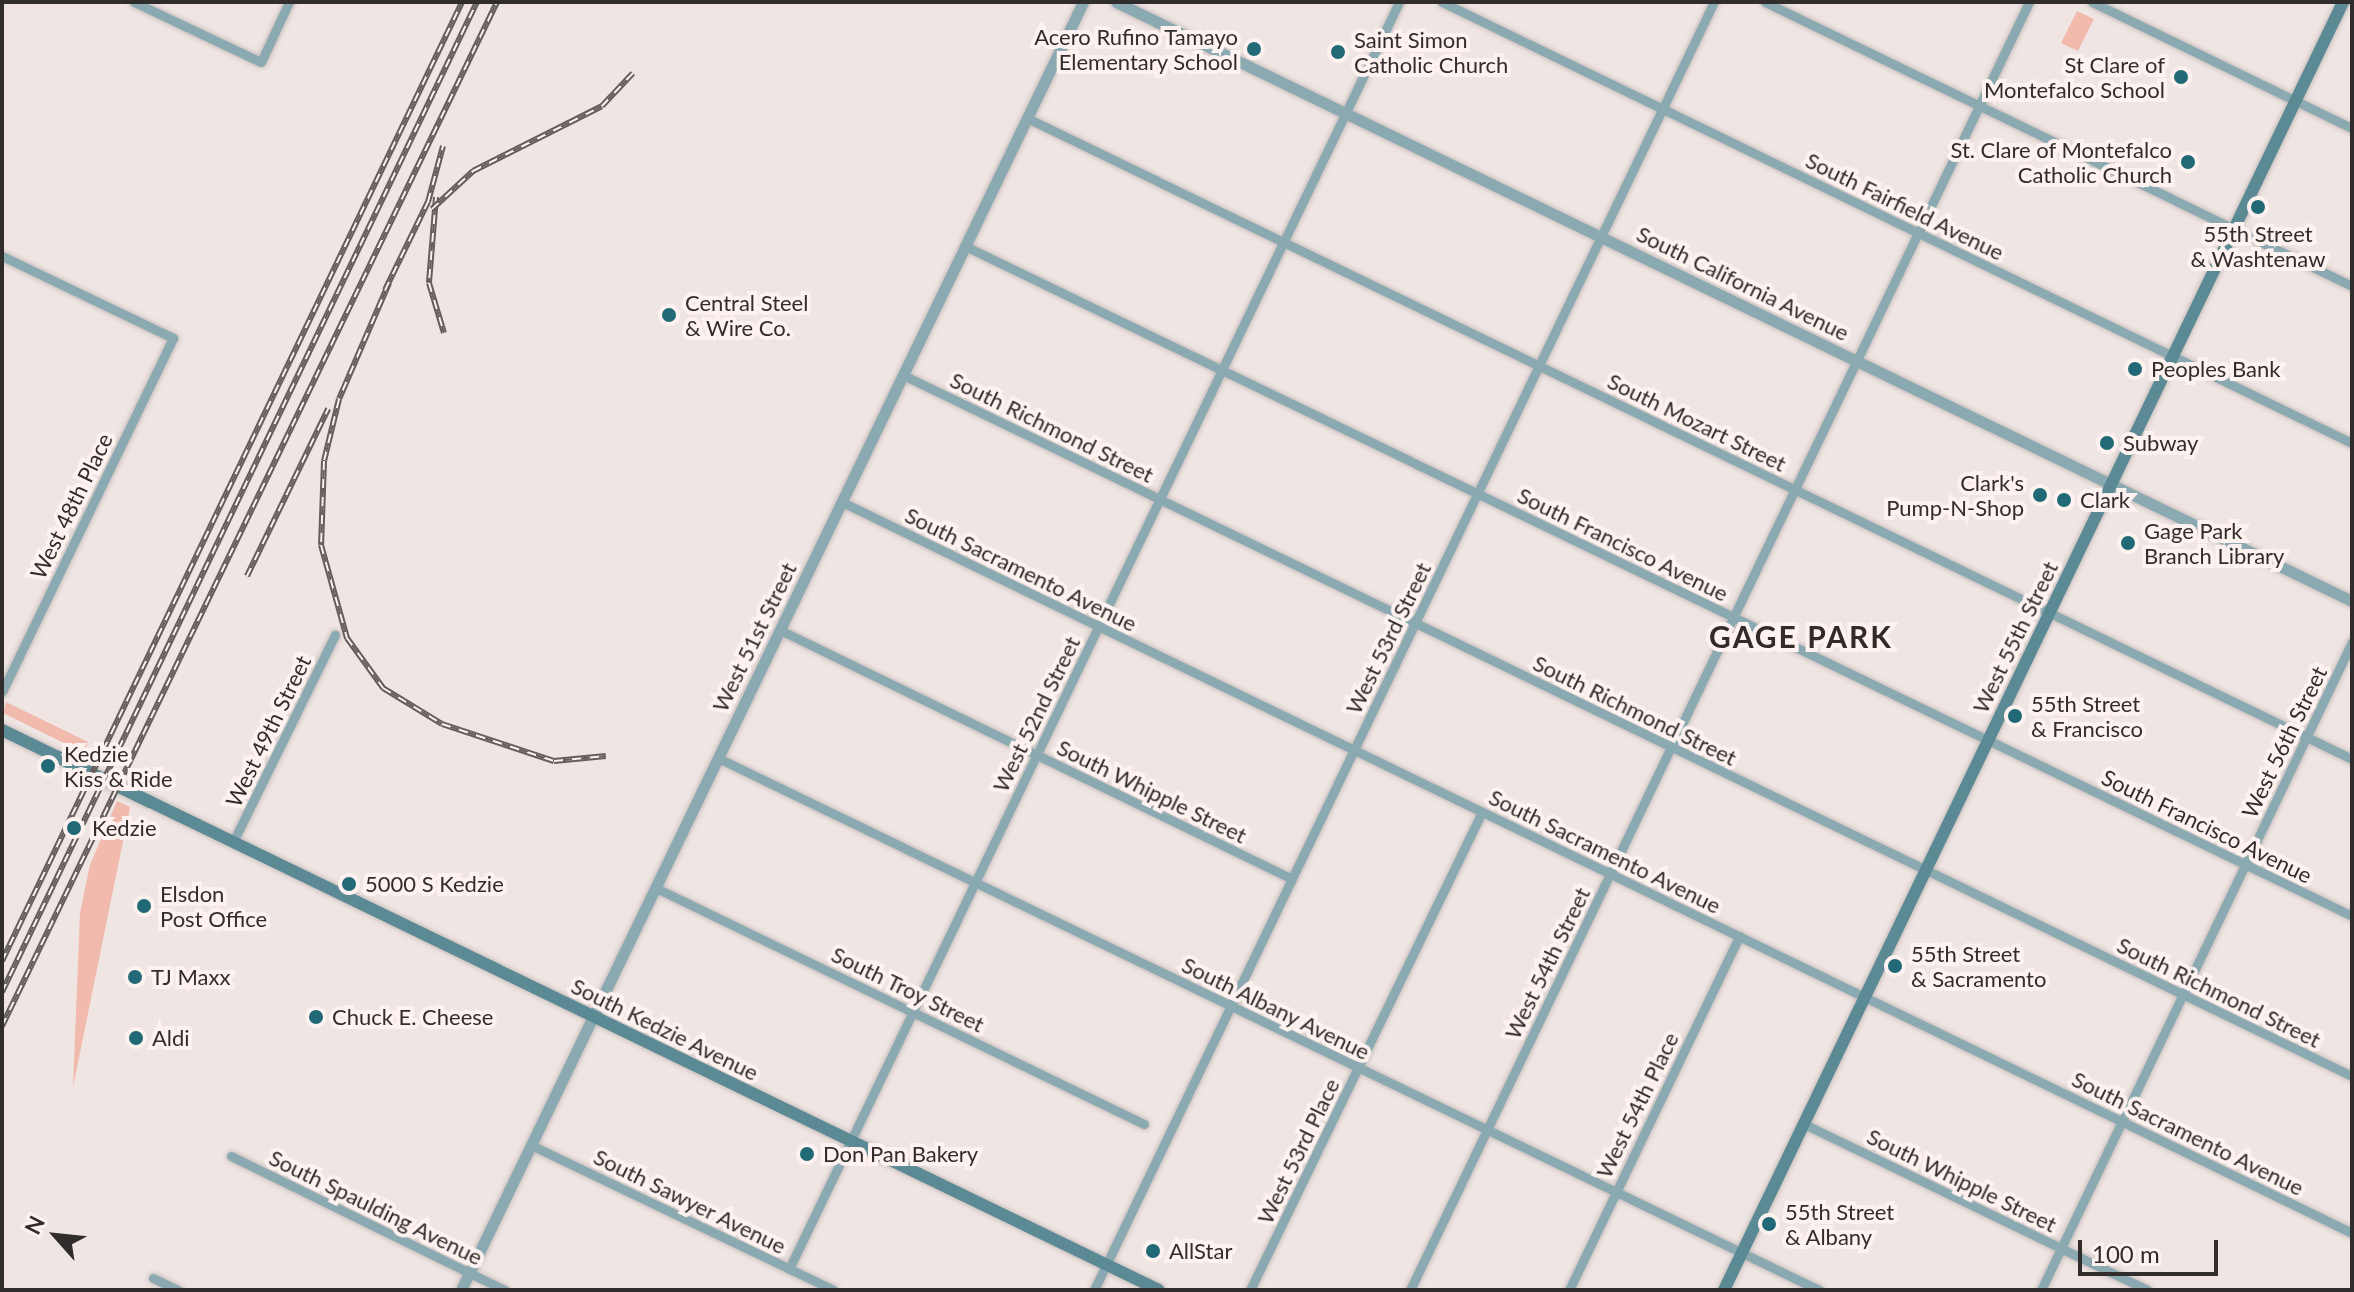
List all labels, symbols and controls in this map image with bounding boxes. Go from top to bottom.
place label: Acero Rufino Tamayo Elementary School [1034,23,1238,74]
place label: Saint Simon Catholic Church [1354,26,1508,78]
marker: Acero Rufino Tamayo Elementary School [1245,40,1263,58]
marker: Saint Simon Catholic Church [1329,43,1347,61]
place label: St Clare of Montefalco School [1984,51,2165,102]
marker: St Clare of Montefalco School [2172,68,2190,86]
place label: St. Clare of Montefalco Catholic Church [1950,136,2172,188]
street label: South Fairfield Avenue [1801,146,2009,266]
marker: St. Clare of Montefalco Catholic Church [2179,153,2197,171]
marker: 55th Street & Washtenaw [2249,198,2267,216]
street label: South California Avenue [1632,220,1854,346]
place label: 55th Street & Washtenaw [2190,220,2326,272]
place label: Central Steel & Wire Co. [685,289,808,340]
marker: Central Steel & Wire Co. [660,306,678,324]
place label: Peoples Bank [2151,356,2280,382]
marker: Peoples Bank [2126,360,2144,378]
street label: South Richmond Street [946,366,1158,488]
street label: South Mozart Street [1604,367,1790,477]
street label: West 48th Place [24,429,118,583]
place label: Subway [2123,430,2198,456]
marker: Subway [2098,434,2116,452]
place label: Clark's Pump-N-Shop [1886,469,2024,520]
street label: South Francisco Avenue [1513,481,1733,607]
marker: Clark's Pump-N-Shop [2031,486,2049,504]
place label: Clark [2080,487,2130,513]
marker: Clark [2055,491,2073,509]
street label: South Sacramento Avenue [901,501,1141,637]
place label: Gage Park Branch Library [2144,517,2284,568]
marker: Gage Park Branch Library [2119,534,2137,552]
street label: West 55th Street [1967,557,2063,717]
street label: West 51st Street [706,558,802,716]
street label: West 53rd Street [1340,558,1436,718]
district label: GAGE PARK [1709,618,1893,654]
street label: West 52nd Street [987,632,1085,796]
street label: South Richmond Street [1529,649,1741,771]
street label: West 49th Street [220,651,316,811]
street label: West 56th Street [2236,662,2332,822]
place label: 55th Street & Francisco [2031,690,2143,742]
marker: 55th Street & Francisco [2006,707,2024,725]
street label: South Whipple Street [1053,734,1251,848]
place label: Kedzie Kiss & Ride [64,740,173,792]
marker: Kedzie Kiss & Ride [39,757,57,775]
street label: South Francisco Avenue [2097,763,2317,889]
street label: South Sacramento Avenue [1485,783,1725,919]
place label: Kedzie [92,815,157,841]
marker: Kedzie [63,817,85,839]
place label: 5000 S Kedzie [365,871,504,897]
marker: 5000 S Kedzie [340,875,358,893]
place label: Elsdon Post Office [160,880,267,932]
street label: West 54th Street [1499,883,1595,1043]
marker: Elsdon Post Office [135,897,153,915]
street label: South Richmond Street [2113,931,2325,1053]
street label: South Troy Street [827,940,989,1038]
place label: 55th Street & Sacramento [1911,940,2046,992]
street label: South Albany Avenue [1177,951,1375,1065]
marker: 55th Street & Sacramento [1886,957,1904,975]
place label: TJ Maxx [151,964,230,990]
marker: TJ Maxx [126,968,144,986]
street label: South Kedzie Avenue [567,972,763,1086]
place label: Chuck E. Cheese [332,1004,493,1030]
marker: Chuck E. Cheese [307,1008,325,1026]
place label: Aldi [152,1025,190,1051]
street label: West 54th Place [1590,1028,1684,1182]
marker: Aldi [127,1029,145,1047]
street label: South Sacramento Avenue [2068,1065,2308,1201]
street label: West 53rd Place [1251,1074,1345,1228]
street label: South Whipple Street [1863,1123,2061,1237]
place label: Don Pan Bakery [823,1141,978,1167]
street label: South Sawyer Avenue [589,1143,791,1259]
street label: South Spaulding Avenue [265,1144,487,1270]
marker: Don Pan Bakery [798,1145,816,1163]
north arrow [16,1196,96,1276]
place label: 55th Street & Albany [1785,1198,1894,1250]
text: N [18,1211,50,1239]
marker: 55th Street & Albany [1760,1215,1778,1233]
scale bar [2082,1224,2222,1274]
place label: AllStar [1169,1238,1232,1264]
text: 100 m [2092,1239,2160,1268]
marker: AllStar [1144,1242,1162,1260]

